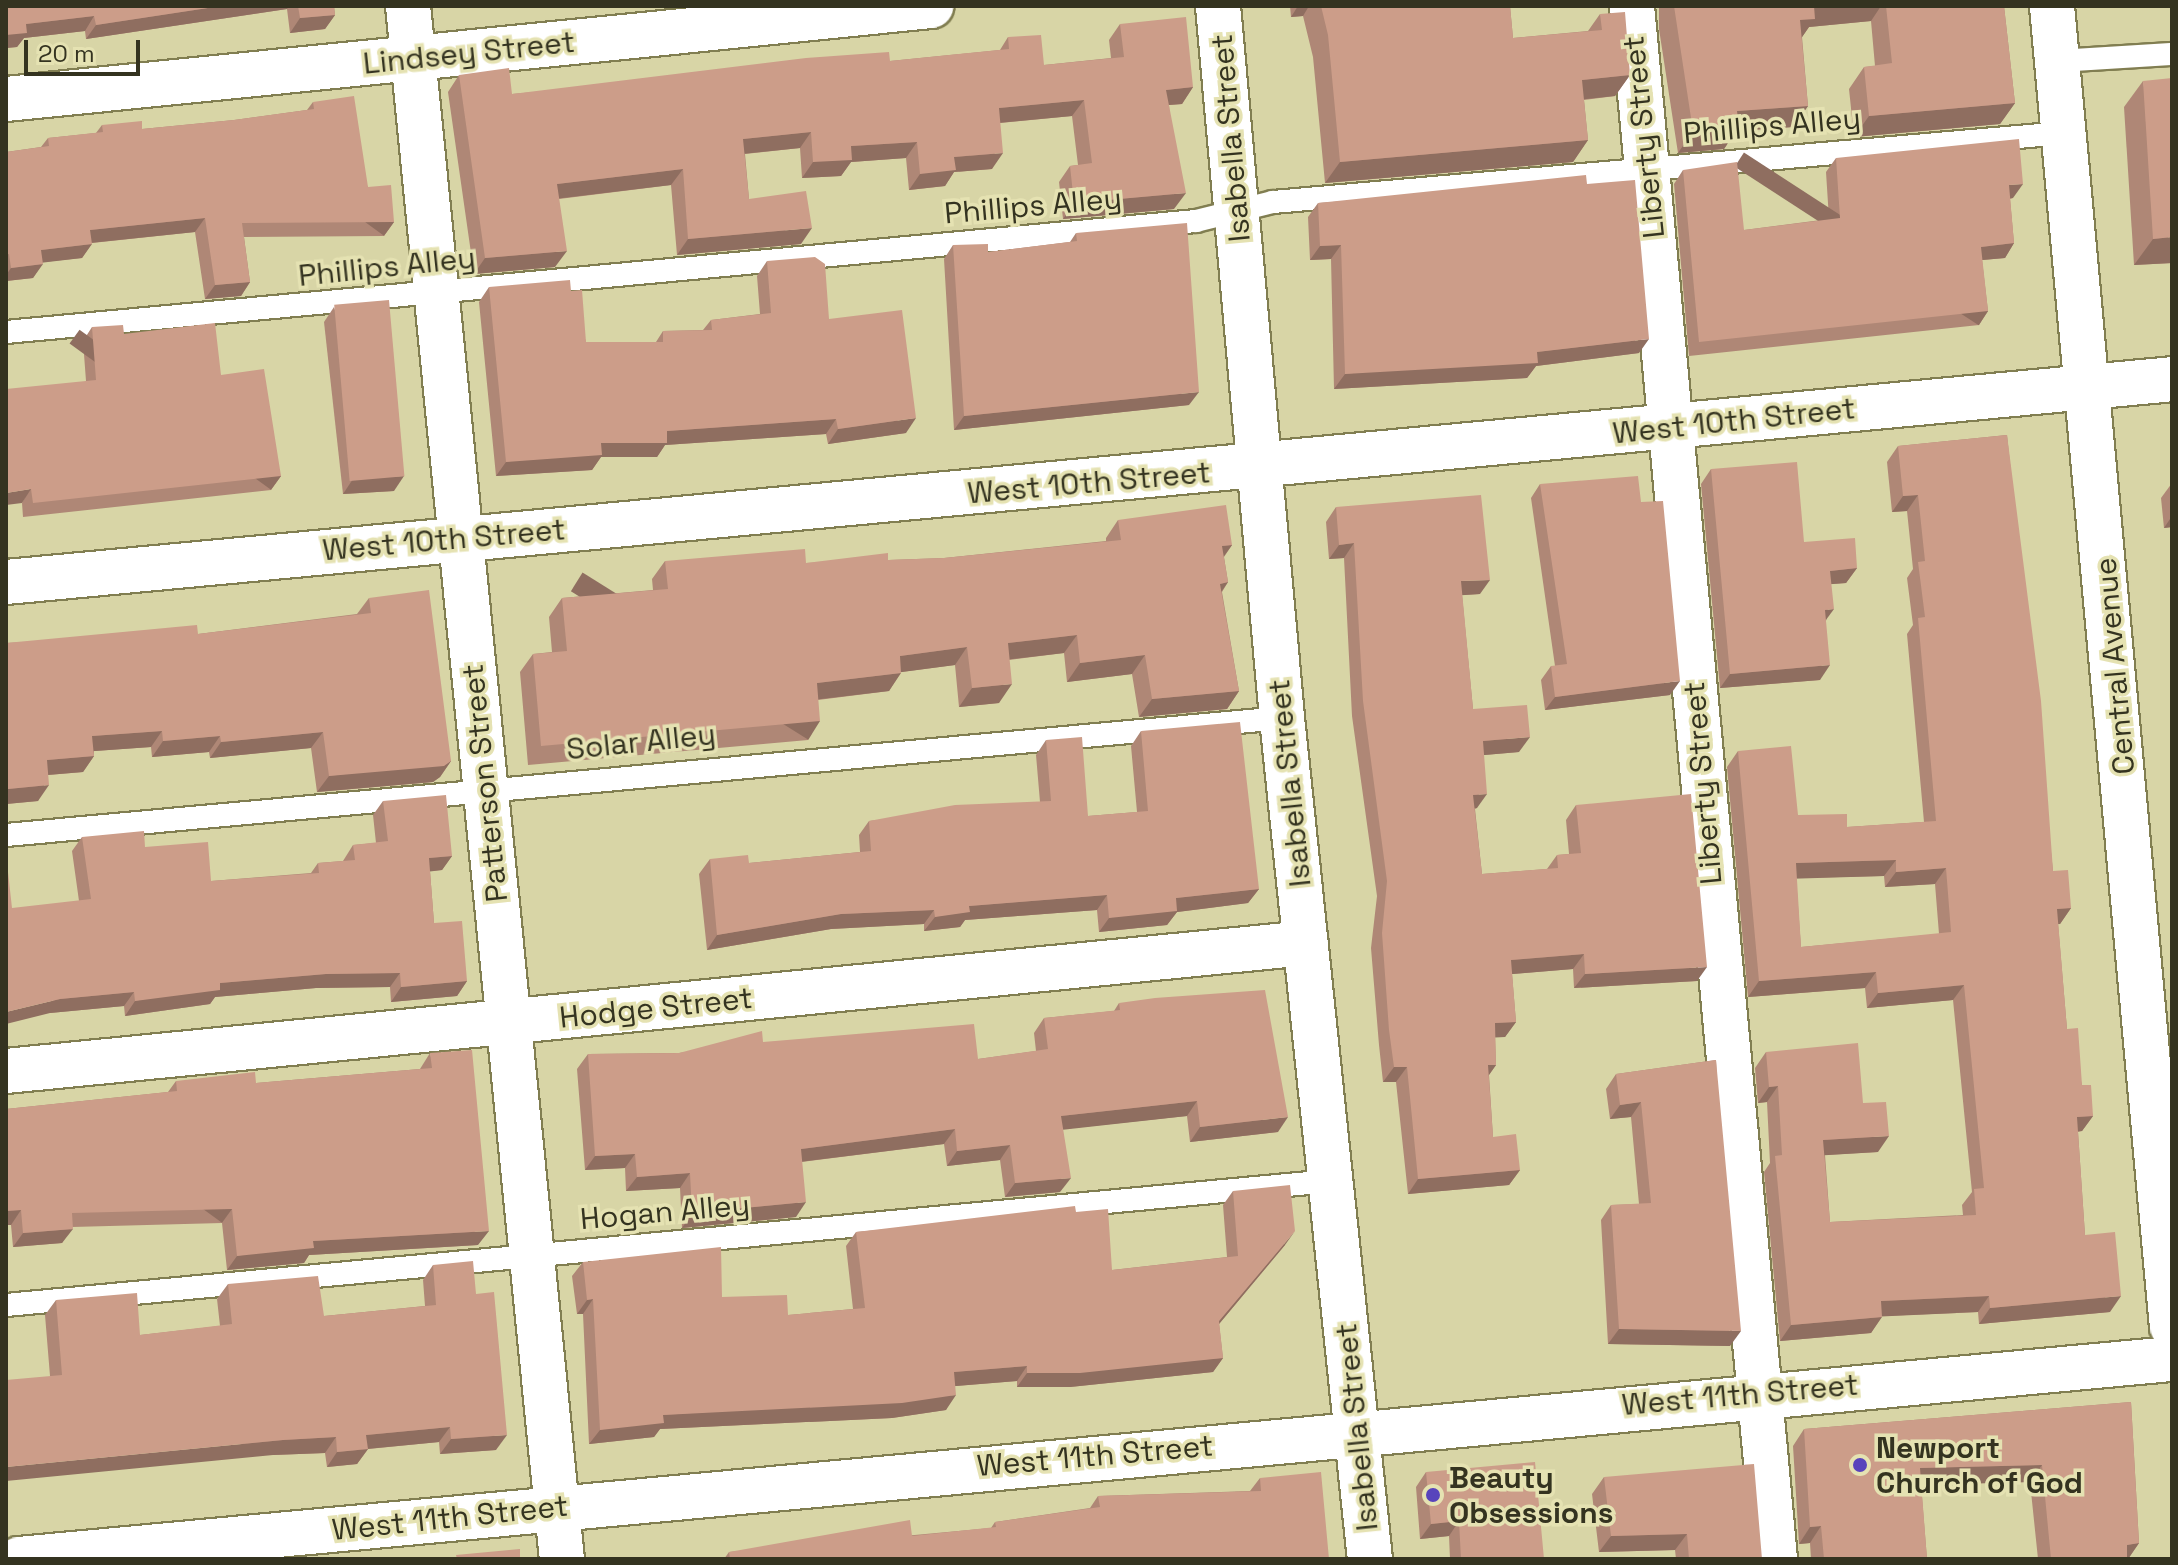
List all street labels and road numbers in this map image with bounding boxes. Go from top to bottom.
street label: Lindsey Street [361,24,577,82]
street label: Isabella Street [1204,32,1258,244]
street label: Liberty Street [1615,34,1673,240]
street label: Phillips Alley [1682,100,1862,152]
street label: Phillips Alley [943,180,1123,232]
street label: Phillips Alley [296,240,478,294]
street label: West 10th Street [1611,390,1857,452]
street label: West 10th Street [966,454,1212,512]
street label: West 10th Street [321,511,567,569]
street label: Central Avenue [2088,556,2142,776]
street label: Patterson Street [455,662,515,904]
street label: Isabella Street [1261,677,1319,889]
street label: Liberty Street [1676,680,1730,886]
street label: Solar Alley [564,716,718,768]
street label: Hodge Street [558,980,754,1036]
street label: Hogan Alley [578,1187,752,1237]
street label: Isabella Street [1328,1321,1386,1533]
street label: West 11th Street [1620,1367,1860,1423]
street label: West 11th Street [975,1428,1215,1484]
street label: West 11th Street [330,1488,570,1548]

